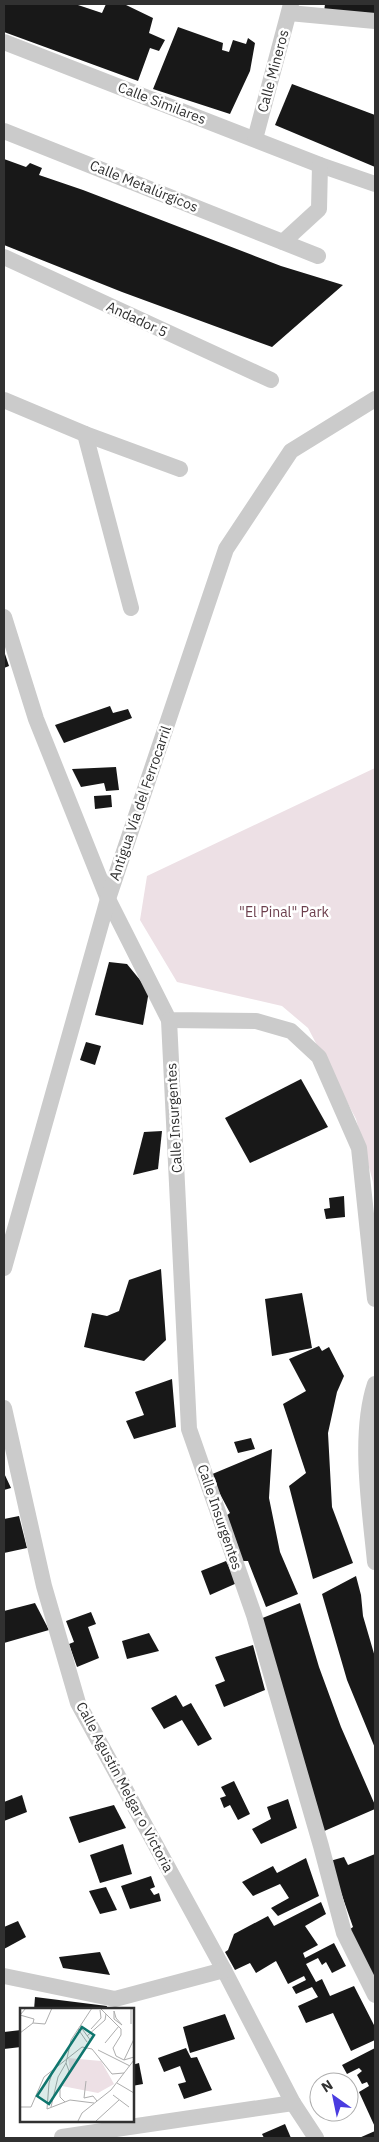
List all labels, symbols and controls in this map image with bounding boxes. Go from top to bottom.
street label: Calle Mineros [253,27,293,114]
street label: Calle Similares [115,78,209,128]
street label: Calle Metalúrgicos [87,156,201,216]
street label: Andador 5 [104,297,170,341]
street label: Antigua Vía del Ferrocarril [105,723,175,883]
park label: "El Pinal" Park [239,903,330,921]
street label: Calle Insurgentes [162,1062,186,1173]
street label: Calle Insurgentes [194,1462,246,1572]
street label: Calle Agustín Melgar o Victoria [72,1699,178,1876]
inset map [20,2008,134,2122]
north arrow [309,2072,359,2122]
text: N [318,2076,336,2096]

